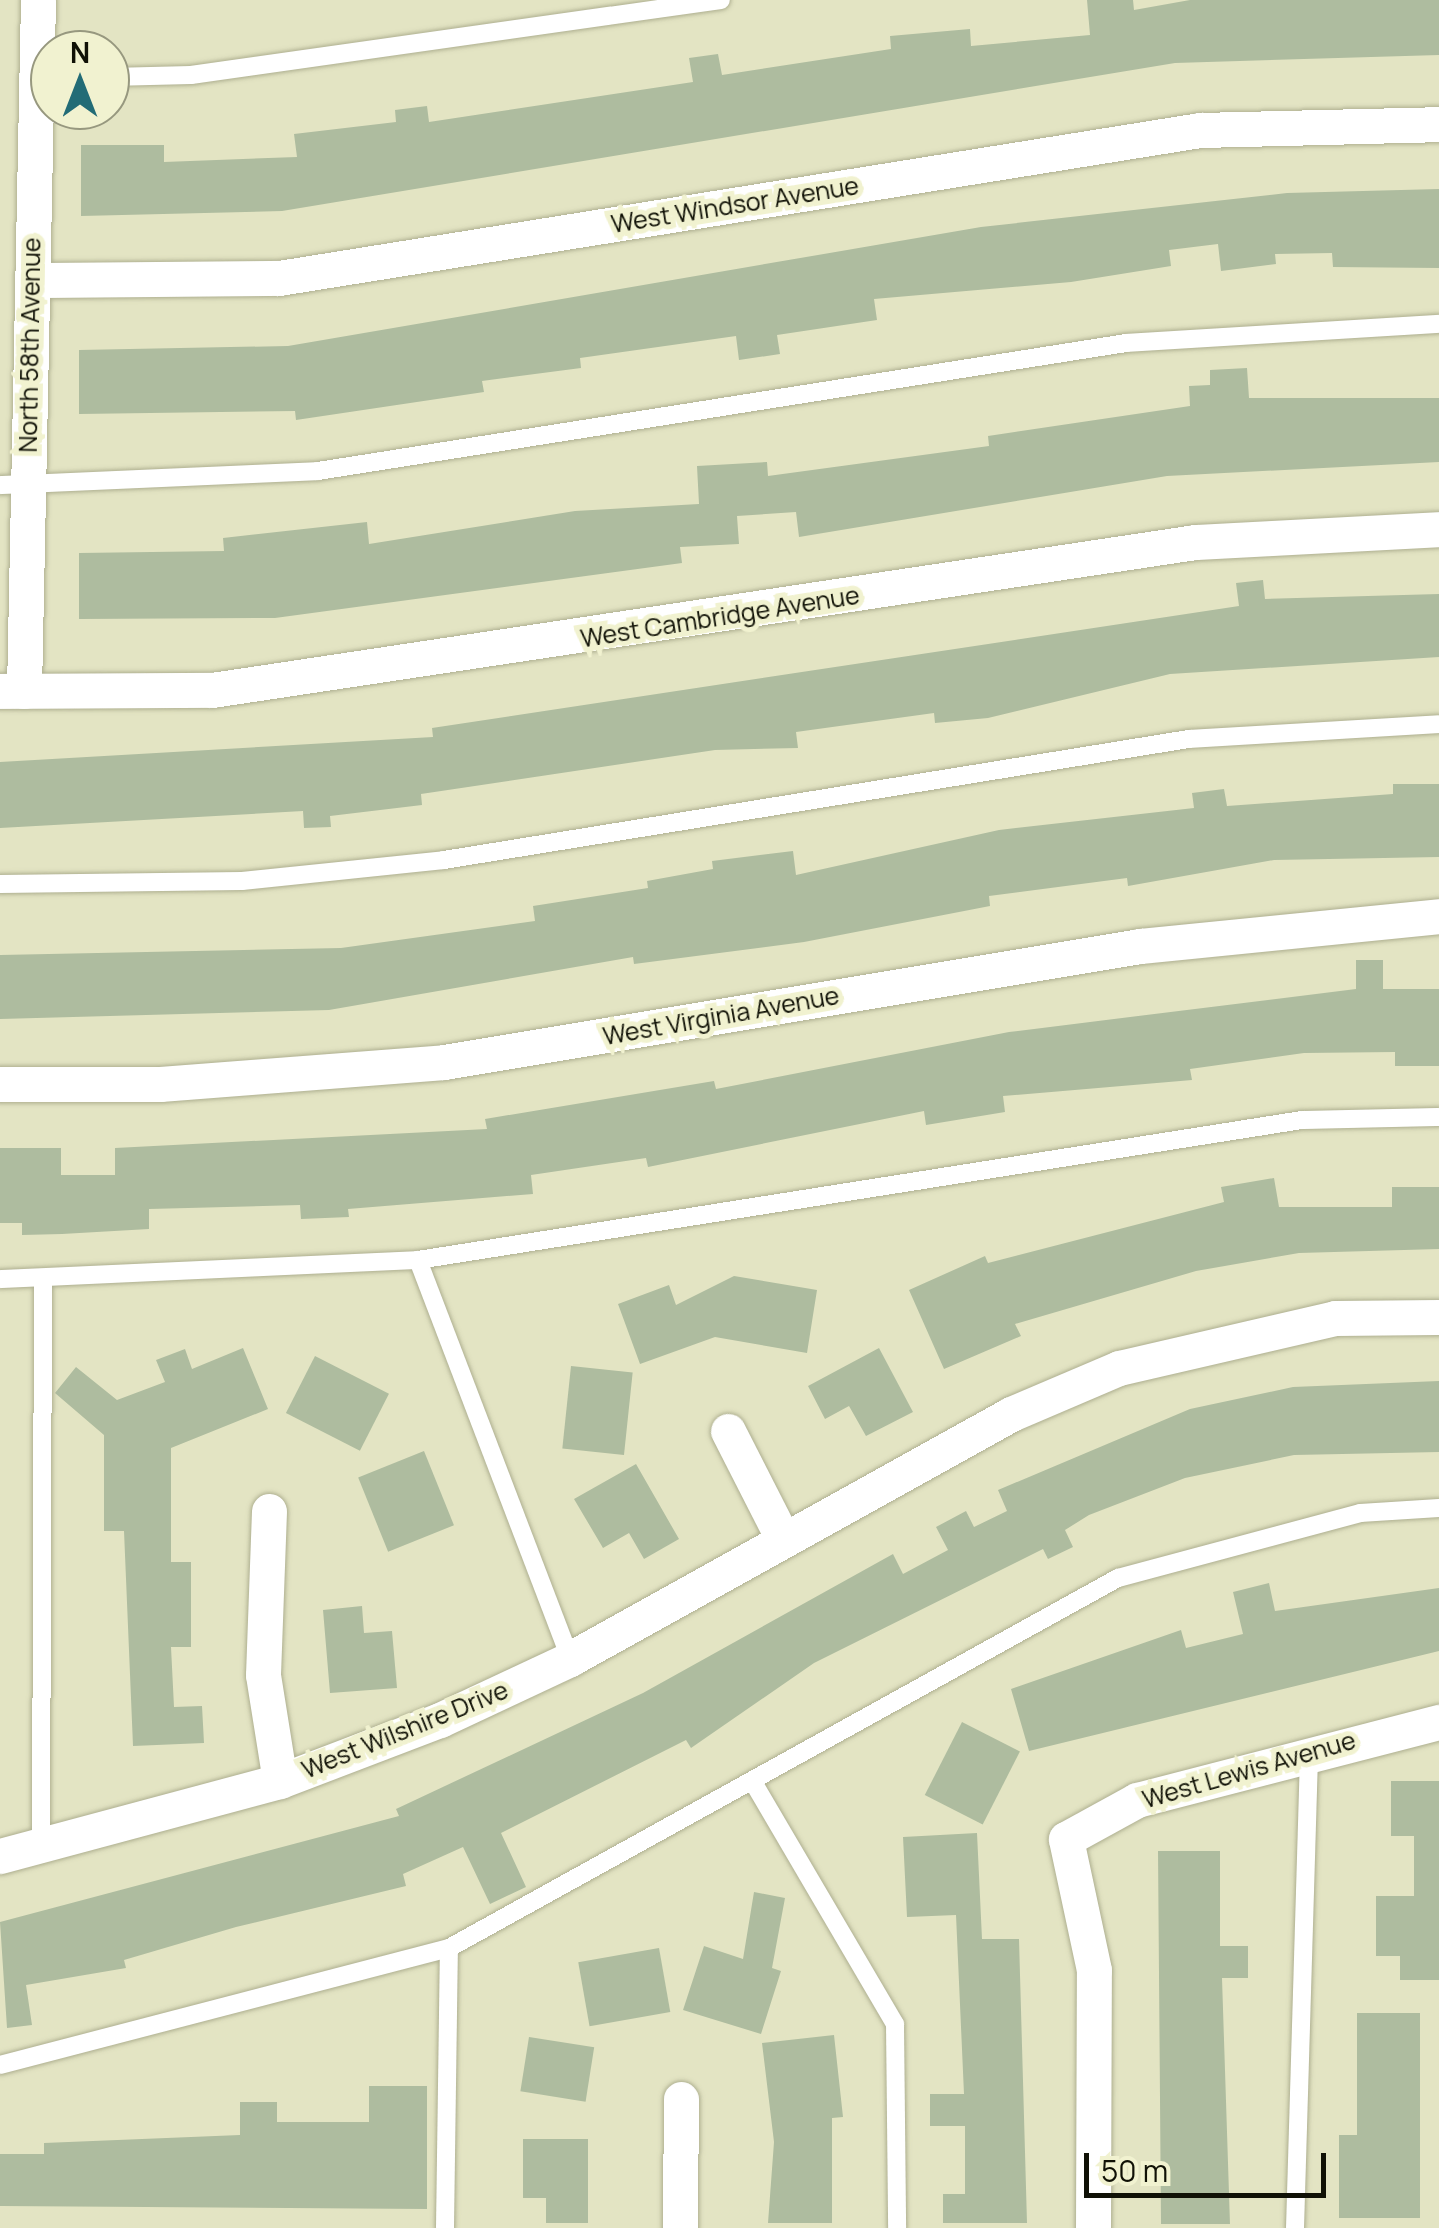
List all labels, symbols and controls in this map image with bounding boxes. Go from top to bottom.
north arrow [30,30,130,130]
text: N [70,33,90,71]
street label: West Windsor Avenue [609,171,861,239]
street label: North 58th Avenue [13,237,47,453]
street label: West Cambridge Avenue [578,580,862,654]
street label: West Virginia Avenue [601,980,841,1052]
street label: West Wilshire Drive [297,1675,513,1785]
street label: West Lewis Avenue [1139,1725,1359,1815]
scale bar [1089,2133,1332,2195]
text: 50 m [1101,2150,1168,2191]

